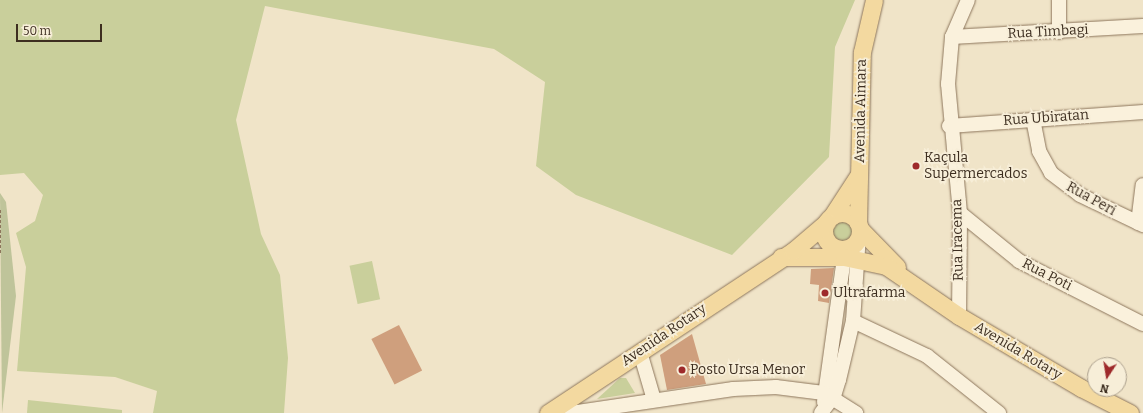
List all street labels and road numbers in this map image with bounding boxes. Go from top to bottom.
street label: Rua Timbagi [1007,21,1089,43]
street label: Avenida Aimara [852,59,870,163]
street label: Rua Ubiratan [1003,107,1089,129]
street label: Rua Peri [1063,179,1119,219]
street label: Rua Iracema [949,199,967,281]
street label: Rua Poti [1019,255,1075,295]
street label: Avenida Rotary [618,300,710,370]
street label: Avenida Rotary [971,318,1065,384]

